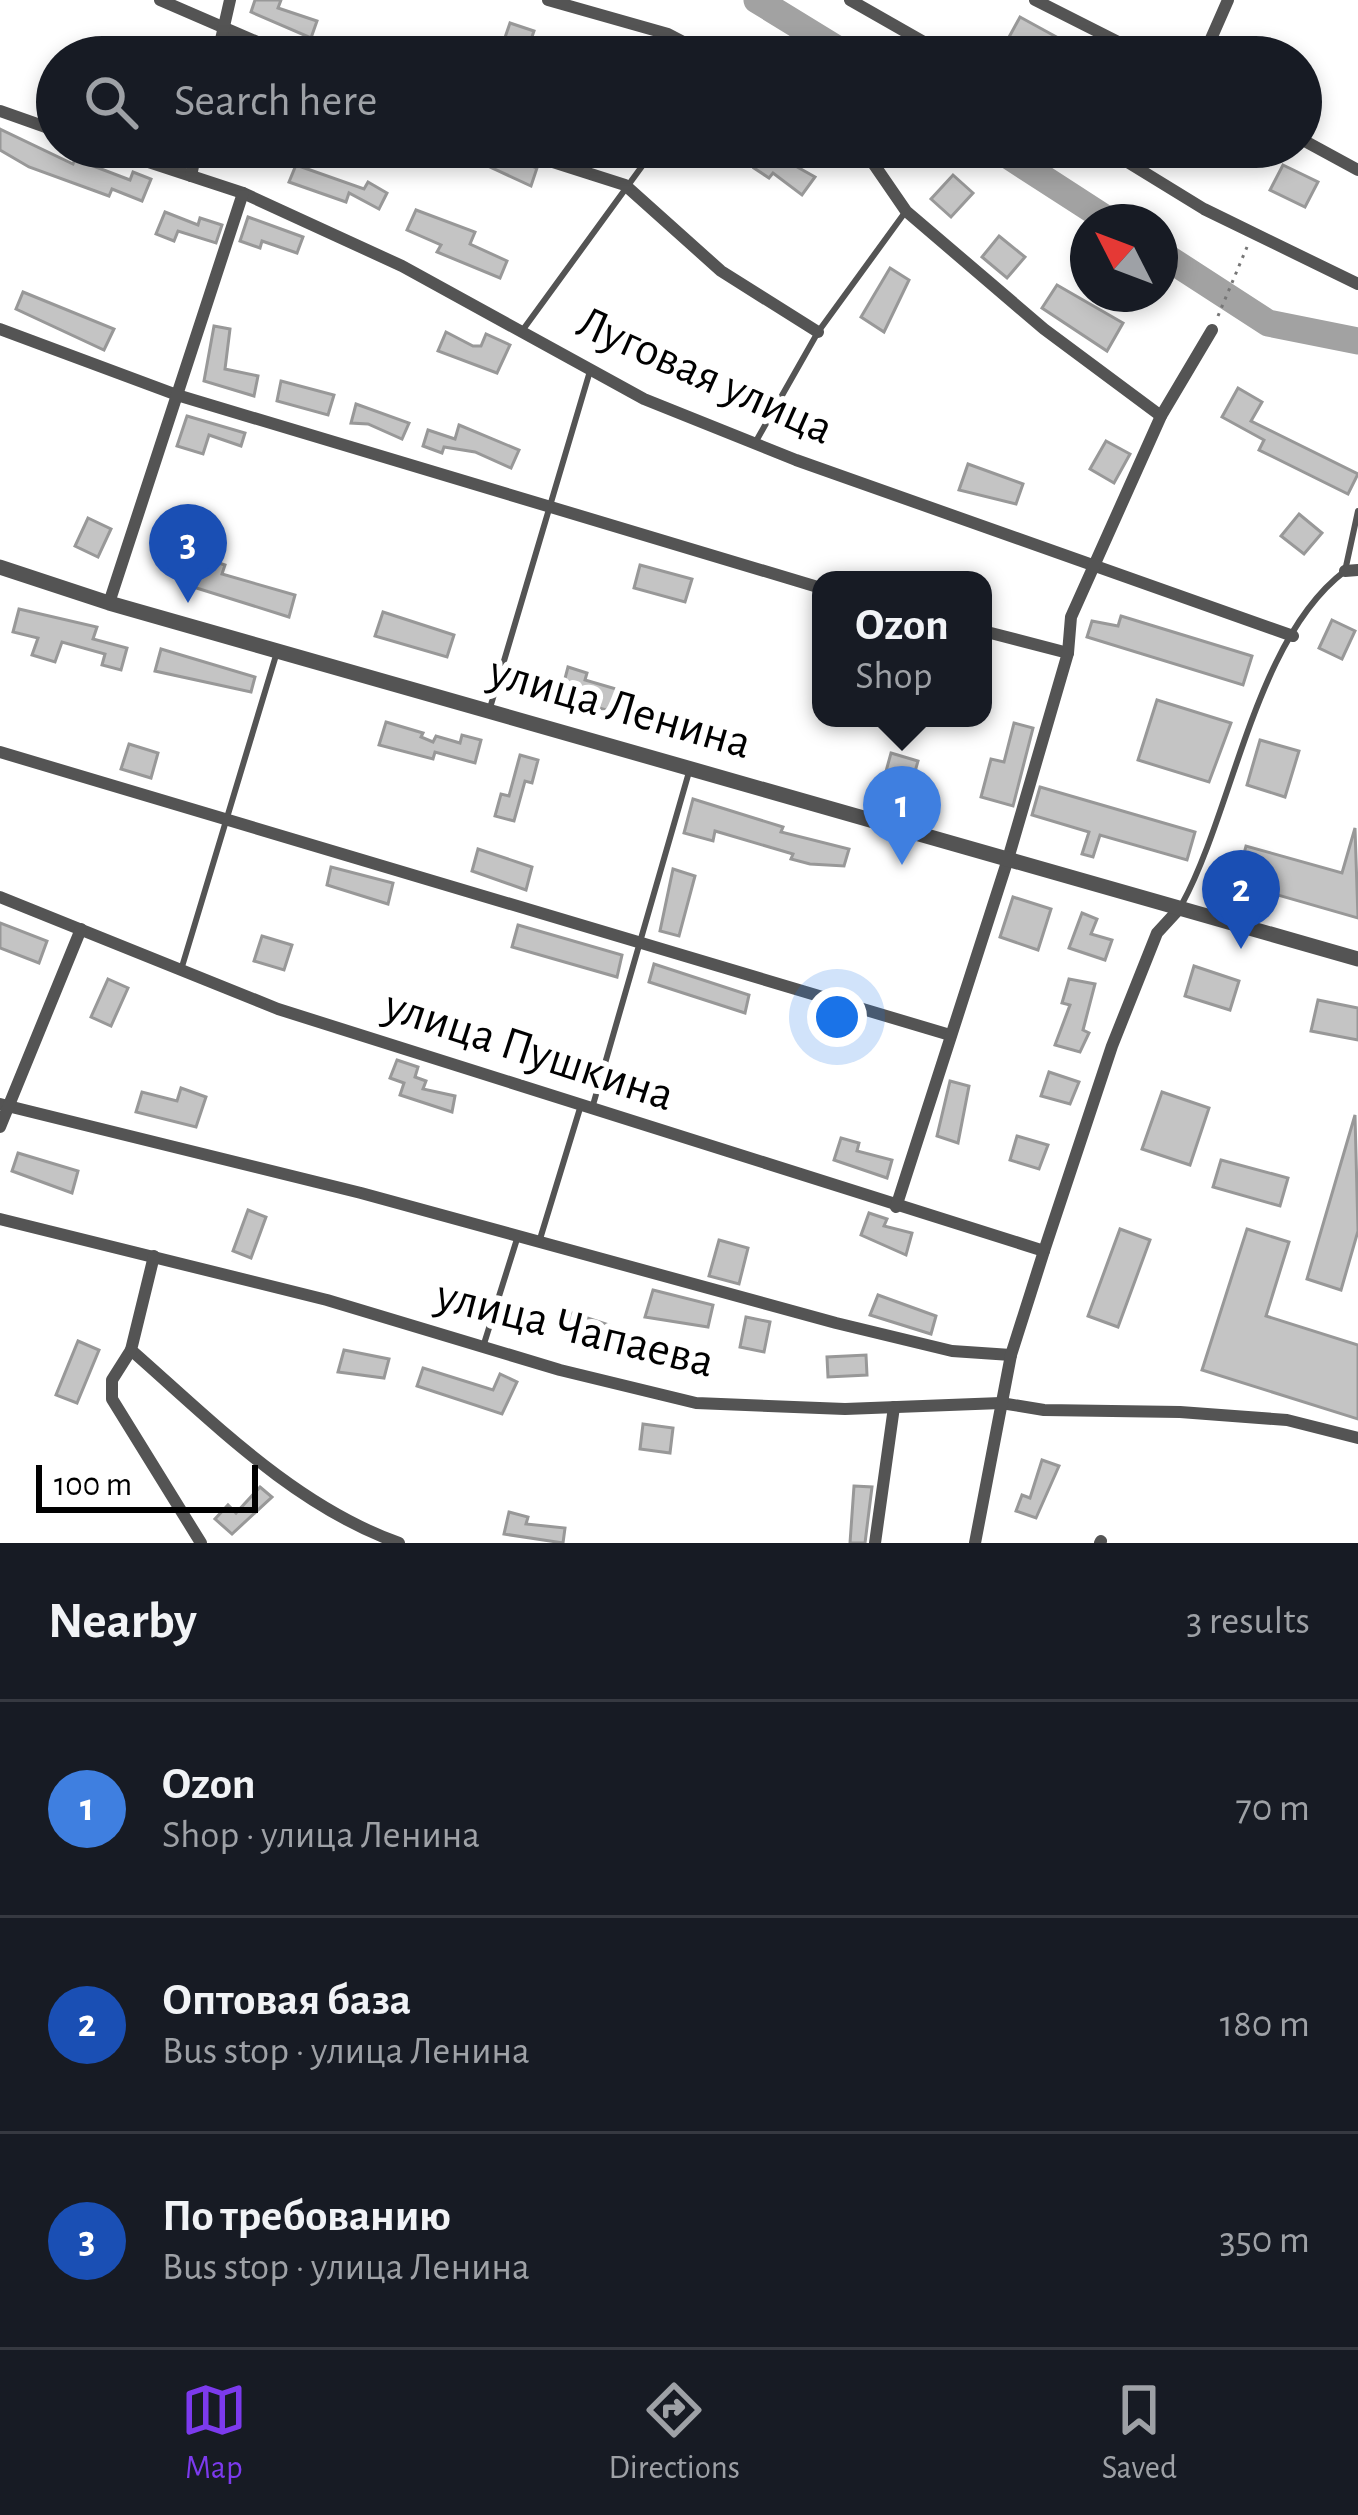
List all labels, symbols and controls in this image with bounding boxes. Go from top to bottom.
search box [36,36,1322,168]
icon: search [78,69,144,135]
text: Search here [174,79,377,124]
north arrow [1070,204,1178,312]
street label: Луговая улица [570,298,840,454]
pin: 3 [149,504,227,603]
popup [812,571,992,727]
text: Ozon [855,603,949,648]
street label: улица Ленина [483,647,756,768]
text: Shop [855,657,933,696]
pin: 1 [863,766,941,865]
pin: 2 [1202,850,1280,949]
street label: улица Пушкина [377,981,680,1120]
your location [807,987,867,1047]
street label: улица Чапаева [430,1271,719,1387]
scale bar [36,1459,258,1512]
text: 100 m [54,1469,132,1502]
text: Nearby [48,1596,197,1647]
text: 3 results [1186,1602,1310,1641]
text: Ozon [162,1762,255,1807]
text: 1 [80,1789,94,1828]
text: 70 m [1236,1789,1310,1828]
text: Shop · улица Ленина [162,1816,480,1855]
text: Оптовая база [162,1978,411,2023]
text: 2 [78,2005,96,2044]
text: 180 m [1220,2005,1310,2044]
text: Bus stop · улица Ленина [162,2032,530,2071]
text: По требованию [162,2194,451,2239]
text: 3 [79,2221,95,2260]
text: 350 m [1219,2221,1310,2260]
text: Bus stop · улица Ленина [162,2248,530,2287]
tab: Map [181,2377,247,2489]
tab: Directions [608,2377,740,2489]
tab: Saved [1102,2377,1177,2489]

